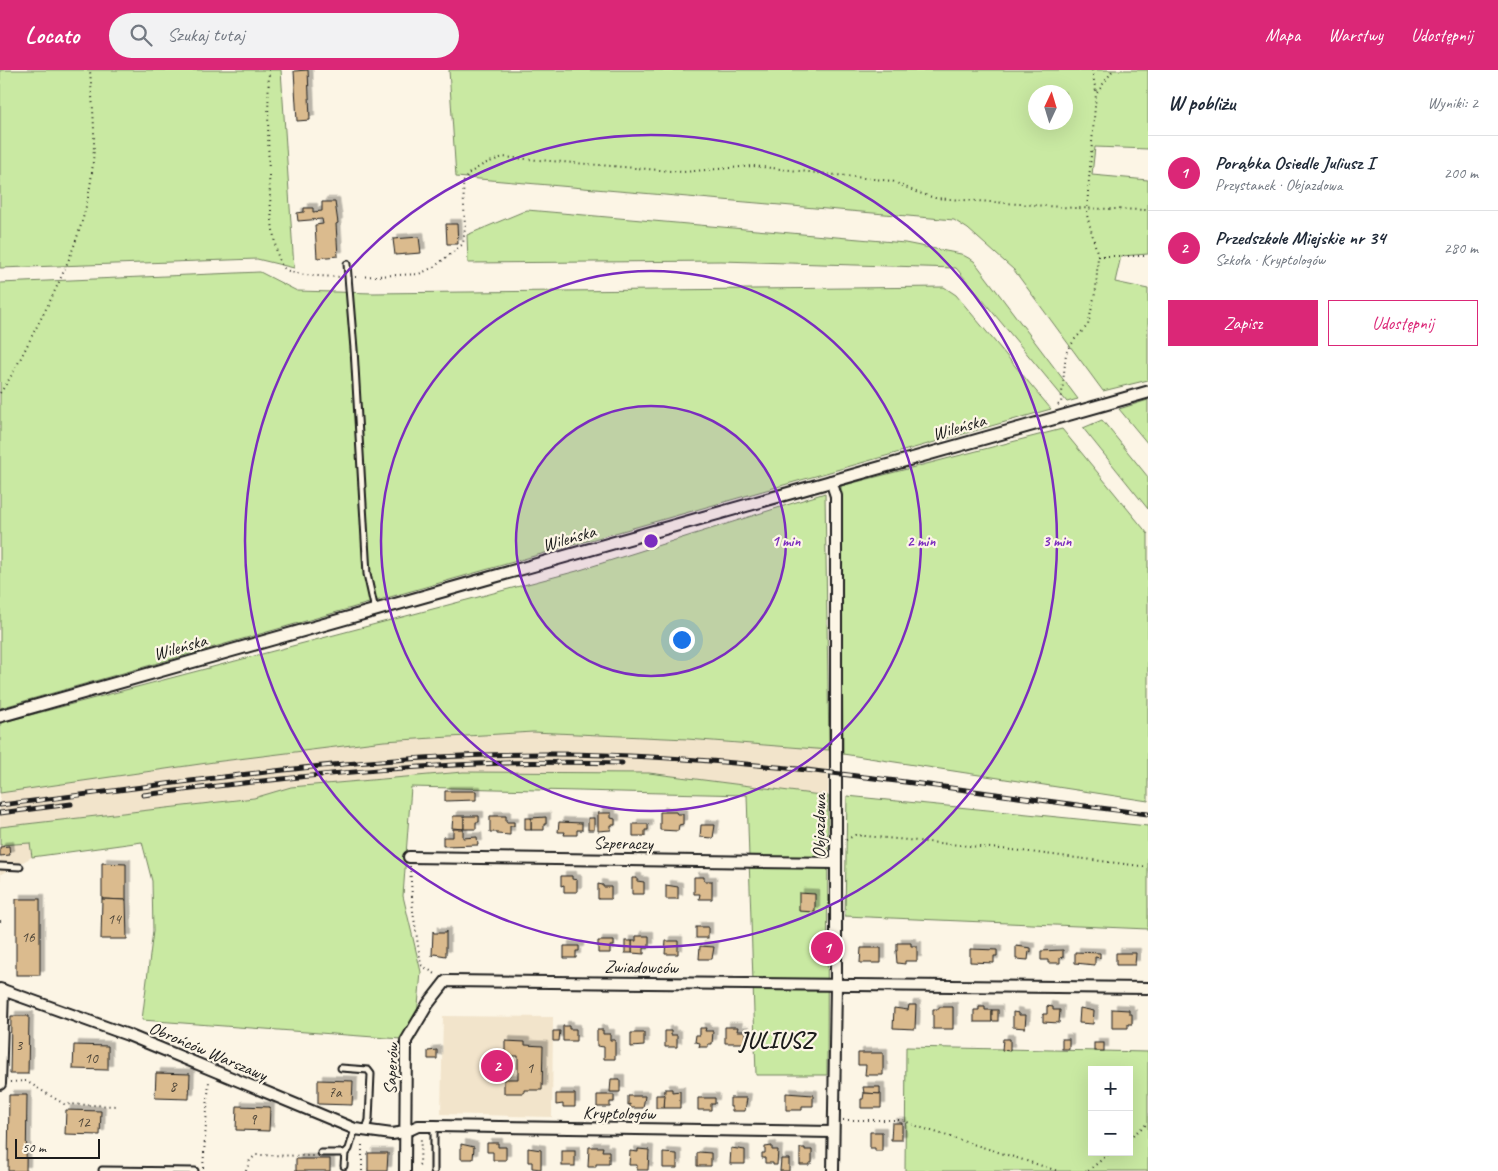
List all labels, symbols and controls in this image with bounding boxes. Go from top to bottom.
search box [109,13,459,58]
text: Locato [25,20,79,50]
icon: search [127,21,155,49]
text: Szukaj tutaj [167,23,245,47]
text: Mapa [1265,24,1300,46]
text: Warstwy [1328,24,1383,46]
text: Udostępnij [1411,24,1473,46]
north arrow [1028,85,1073,130]
text: W pobliżu [1168,90,1235,116]
text: Wyniki: 2 [1427,93,1478,113]
text: Porąbka Osiedle Juliusz I [1215,151,1374,175]
text: 1 [1180,163,1188,183]
text: 200 m [1444,163,1478,183]
text: Przystanek · Objazdowa [1215,175,1342,195]
text: Przedszkole Miejskie nr 34 [1215,226,1386,250]
text: 2 [1180,238,1188,258]
text: 280 m [1444,238,1478,258]
text: Szkoła · Kryptologów [1215,250,1325,270]
button: Zapisz [1168,300,1318,346]
button: Udostępnij [1328,300,1478,346]
street label: Wileńska [930,409,989,445]
street label: Wileńska [540,520,599,556]
centre of rings [642,532,660,550]
text: 1 min [772,532,801,551]
text: 2 min [907,532,936,551]
text: 3 min [1043,532,1072,551]
your location [669,627,695,653]
street label: Wileńska [151,629,210,665]
street label: Objazdowa [808,792,830,858]
street label: Szperaczy [593,831,655,855]
house number: 14 [107,910,122,929]
house number: 16 [21,928,36,947]
pin: 1 [811,929,843,967]
street label: Zwiadowców [604,955,680,979]
street label: Obrońców Warszawy [146,1016,272,1086]
district label: JULIUSZ [738,1027,817,1055]
house number: 3 [16,1036,24,1055]
street label: Saperów [379,1041,403,1095]
pin: 2 [481,1047,513,1085]
house number: 10 [84,1049,99,1068]
house number: 1 [527,1059,535,1078]
map controls [1088,1066,1133,1156]
button: + [1088,1066,1133,1111]
house number: 8 [170,1077,178,1096]
house number: 7a [328,1083,343,1102]
street label: Kryptologów [583,1101,657,1125]
house number: 9 [250,1110,258,1129]
button: − [1088,1111,1133,1156]
house number: 12 [76,1113,91,1132]
scale bar [15,1136,100,1159]
text: 50 m [22,1139,46,1156]

